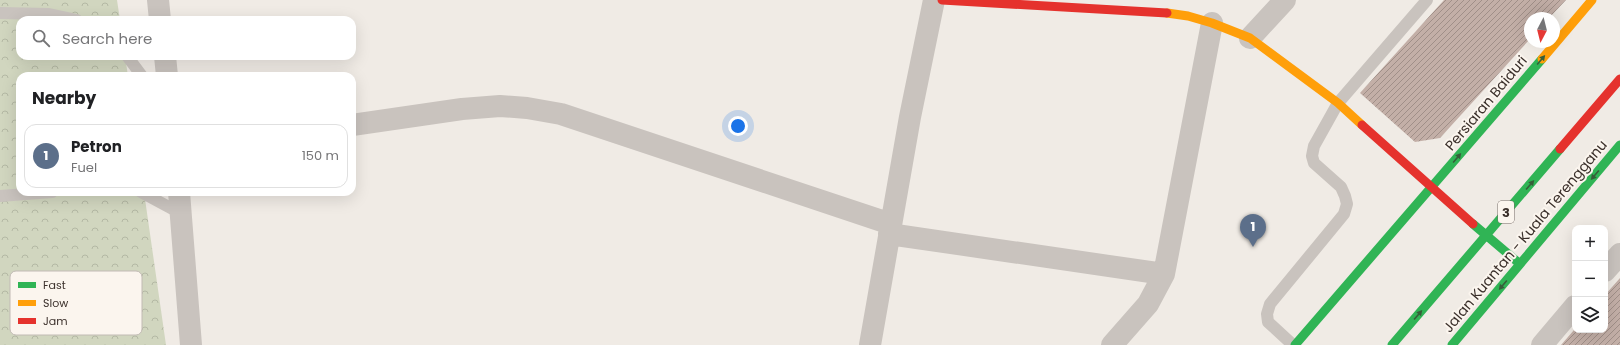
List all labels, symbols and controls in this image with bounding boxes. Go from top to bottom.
north arrow [1524,12,1560,48]
search box [16,16,356,60]
icon: search [30,27,52,49]
text: Search here [62,28,152,49]
street label: Persiaran Baiduri [1440,51,1532,155]
one-way arrow [1537,54,1546,65]
text: Nearby [32,86,96,110]
your location [728,116,748,136]
street label: Jalan Kuantan - Kuala Terengganu [1438,135,1612,337]
text: Petron [71,136,122,157]
text: 1 [44,146,48,165]
text: 150 m [302,146,339,165]
one-way arrow [1453,153,1462,164]
text: Fuel [71,158,97,177]
one-way arrow [1590,169,1599,180]
one-way arrow [1525,180,1534,190]
road number: 3 [1498,201,1514,223]
pin: 1 [1240,214,1266,247]
map controls [1572,225,1608,333]
button: + [1572,225,1608,261]
button: − [1572,261,1608,297]
legend [10,271,142,335]
text: Fast [43,277,66,293]
one-way arrow [1498,280,1507,290]
text: Slow [43,295,68,311]
button: layers [1572,297,1608,333]
one-way arrow [1413,310,1422,321]
text: Jam [43,313,68,329]

